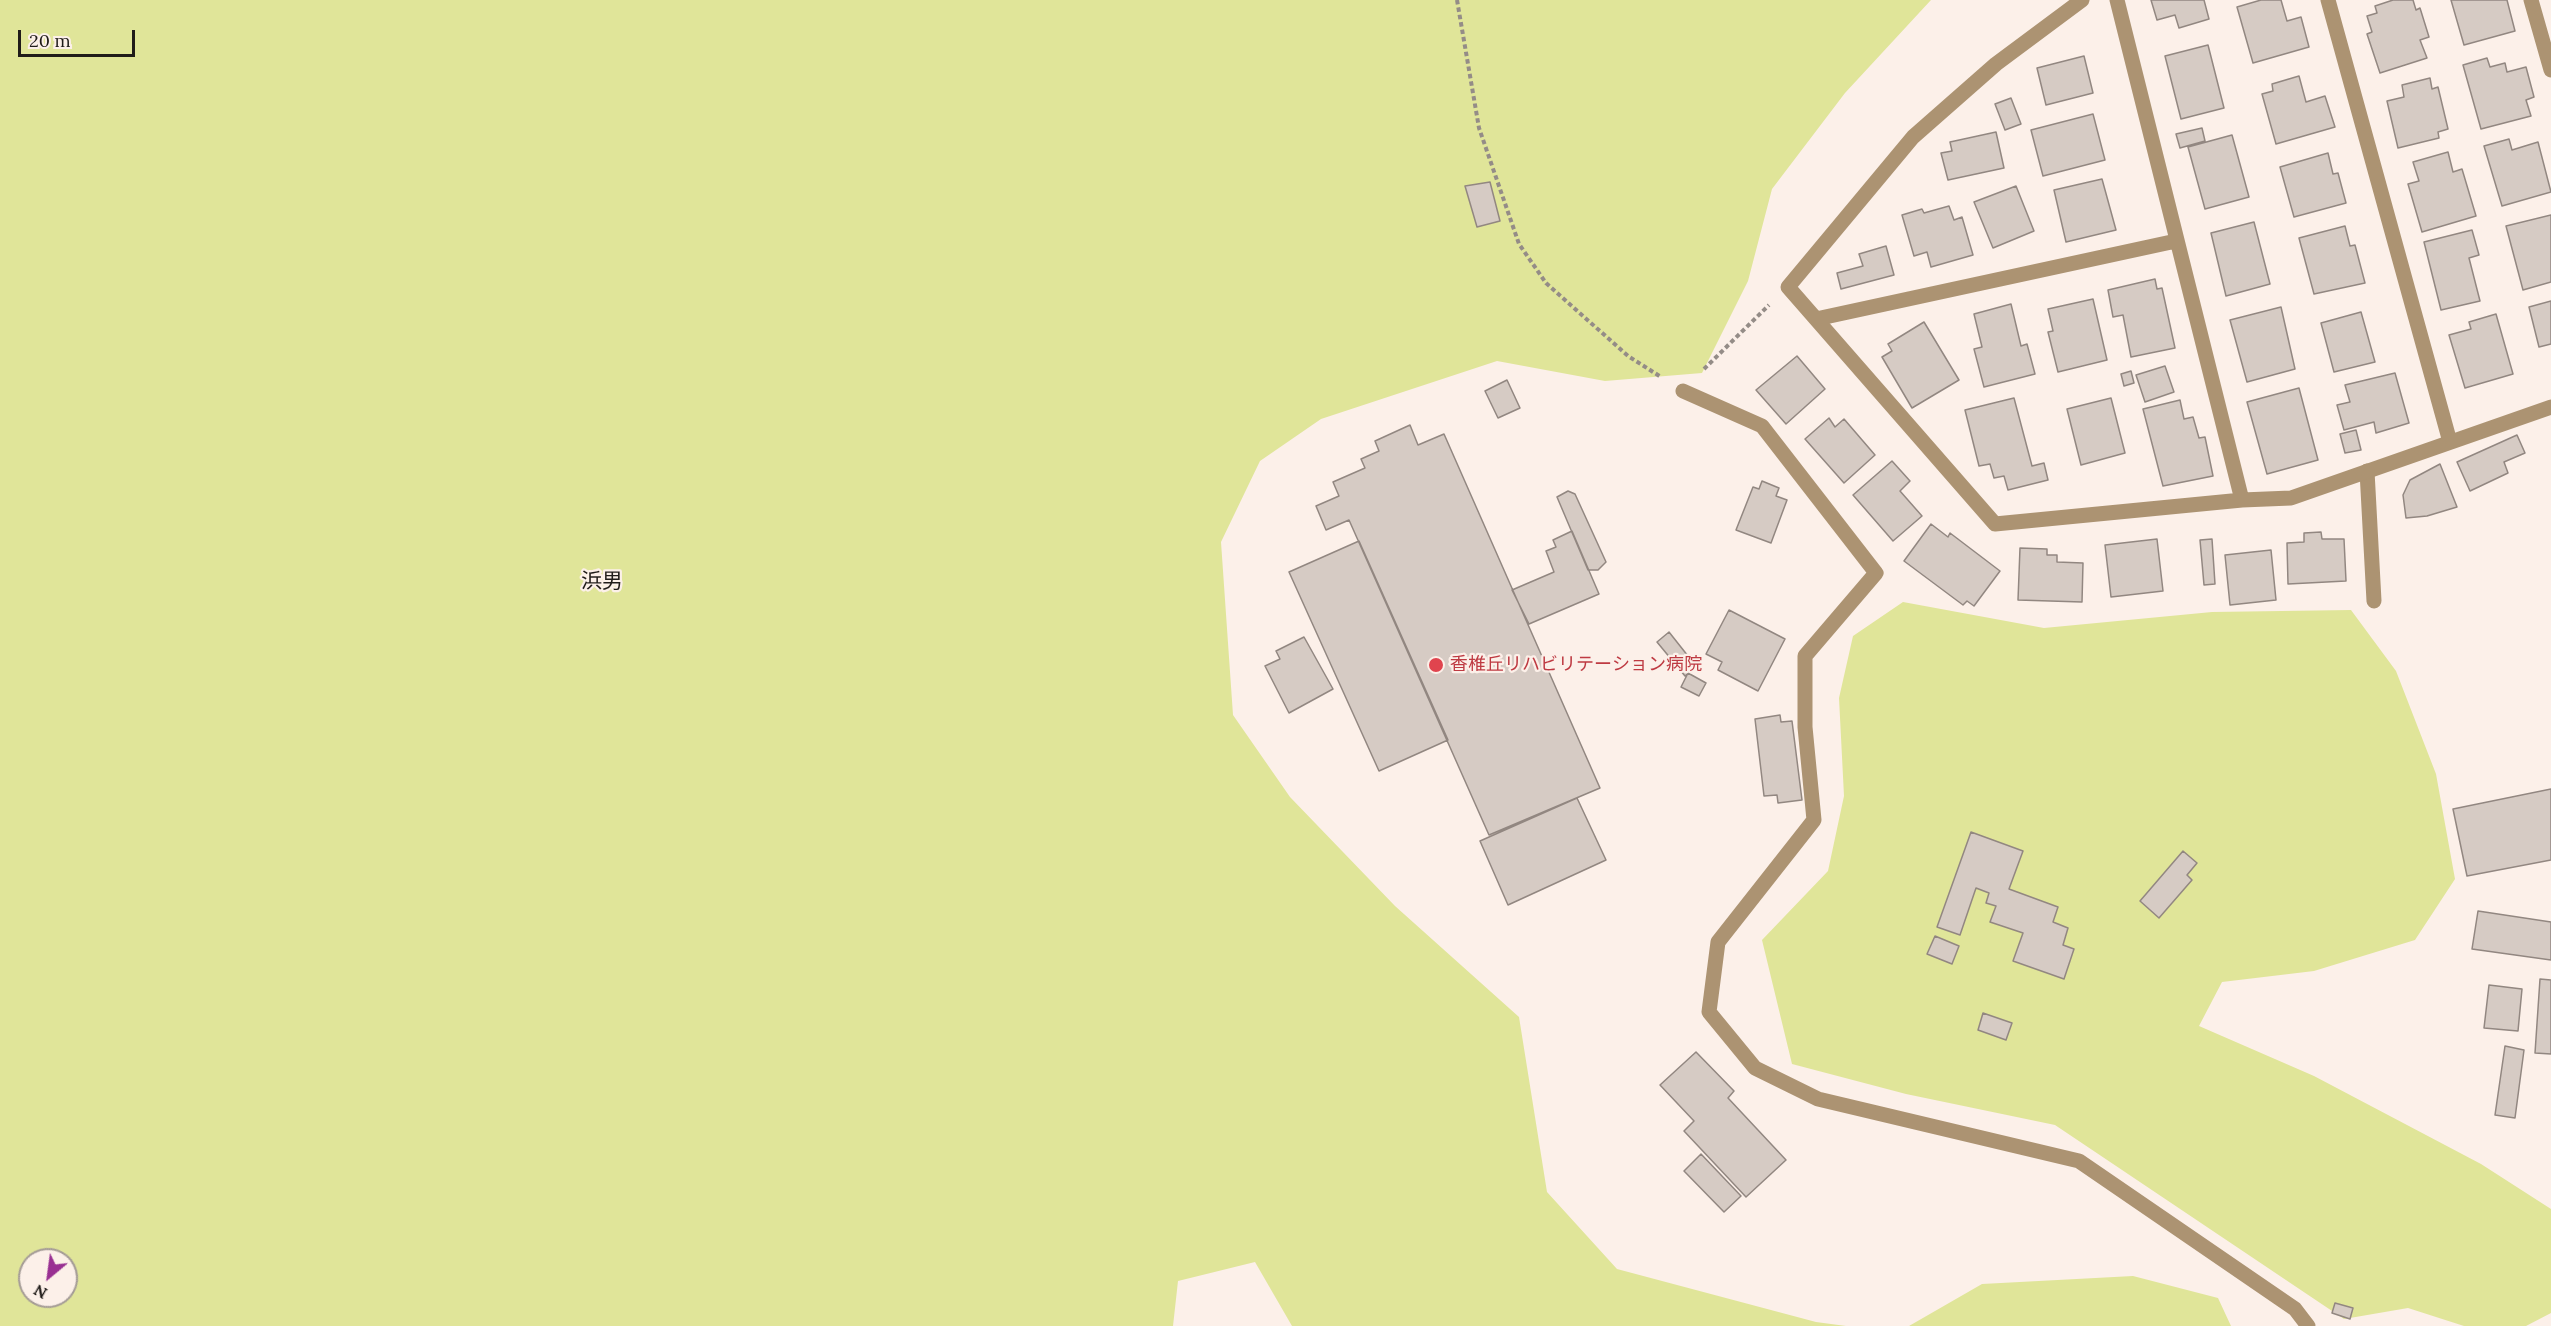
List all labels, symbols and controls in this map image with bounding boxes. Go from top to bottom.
scale bar [21,18,138,56]
text: 20 m [29,29,71,52]
district label: 浜男 [581,569,623,595]
place label: 香椎丘リハビリテーション病院 [1450,654,1702,676]
marker: 香椎丘リハビリテーション病院 [1427,656,1445,674]
north arrow [18,1248,78,1308]
text: N [30,1280,51,1304]

